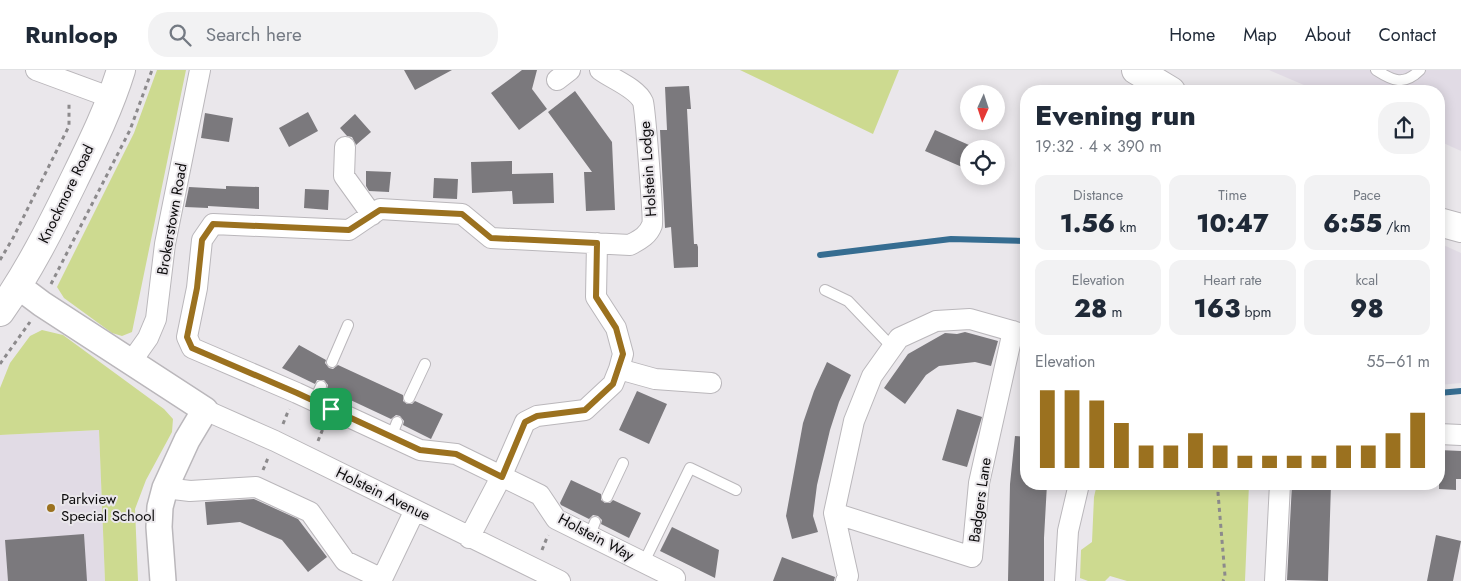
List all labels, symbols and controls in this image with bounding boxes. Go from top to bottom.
search box [148,12,498,57]
text: Runloop [25,17,118,52]
icon: search [166,21,194,49]
text: Search here [206,21,302,48]
text: Home [1169,22,1215,48]
text: Map [1243,22,1277,48]
text: About [1305,22,1350,48]
text: Contact [1378,22,1436,48]
north arrow [960,85,1005,130]
map controls [960,85,1005,185]
text: Evening run [1035,95,1196,136]
button: share [1378,102,1430,154]
street label: Holstein Lodge [634,120,662,218]
text: 19:32 · 4 × 390 m [1035,135,1162,158]
button: locate [960,140,1005,185]
street label: Knockmore Road [33,141,99,247]
street label: Brokerstown Road [151,161,193,277]
text: Distance [1073,185,1123,205]
text: Time [1218,185,1247,205]
text: Pace [1353,185,1381,205]
text: 1.56 [1060,205,1115,241]
text: 10:47 [1196,205,1269,241]
text: 6:55 [1323,205,1382,241]
text: km [1115,217,1137,237]
text: /km [1382,217,1411,237]
text: Elevation [1072,270,1125,290]
text: Heart rate [1203,270,1262,290]
text: kcal [1356,270,1378,290]
text: 28 [1074,290,1107,326]
text: 163 [1194,290,1240,326]
text: 98 [1350,290,1384,326]
text: m [1107,302,1122,322]
text: bpm [1240,302,1271,322]
text: Elevation [1035,350,1095,373]
text: 55–61 m [1366,350,1430,373]
pin [310,388,352,430]
icon: arrive [317,395,345,423]
street label: Badgers Lane [963,456,997,544]
street label: Holstein Avenue [332,462,434,527]
place label: Parkview Special School [61,488,155,527]
marker: Parkview Special School [45,502,57,514]
street label: Holstein Way [554,508,638,566]

